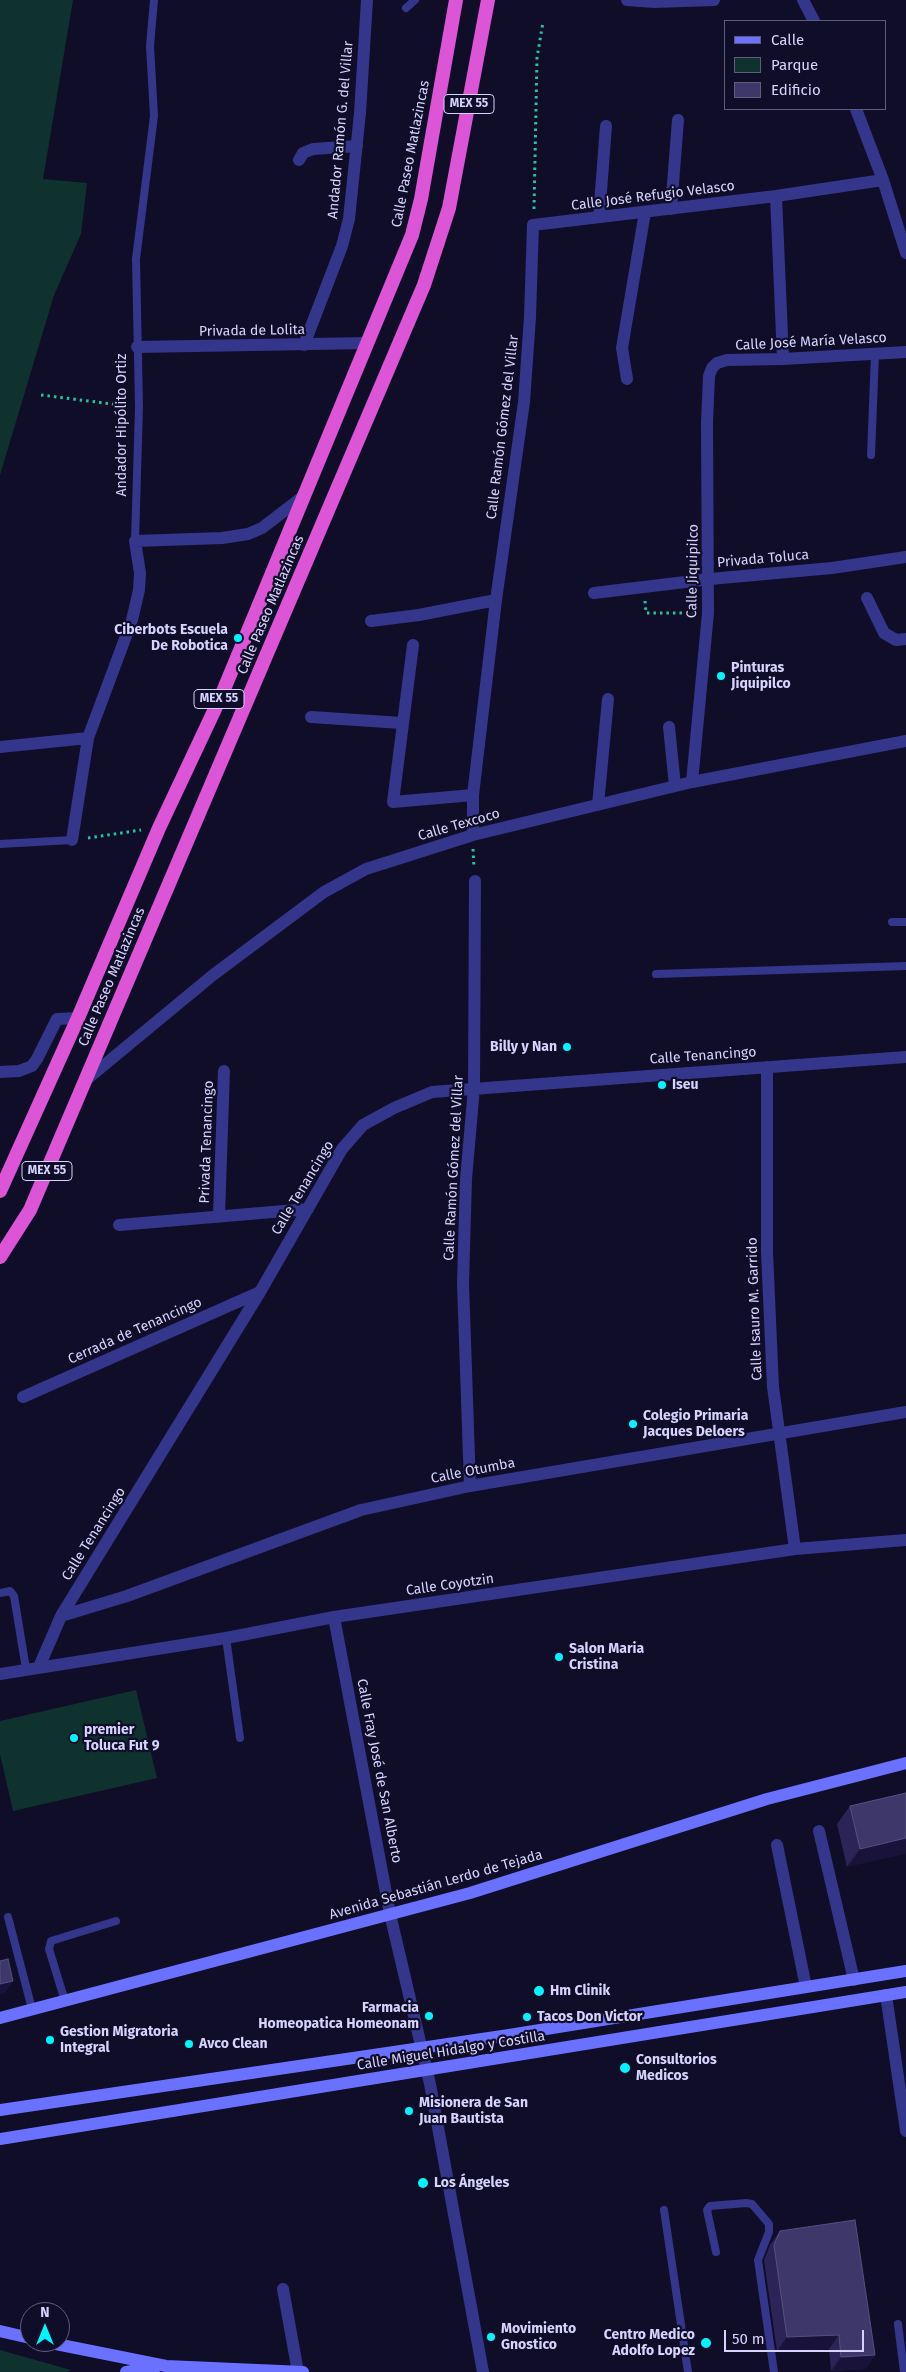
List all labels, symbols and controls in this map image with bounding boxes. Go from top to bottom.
legend [724,20,886,110]
text: Calle [771,31,804,49]
street label: Andador Ramón G. del Villar [325,40,357,220]
text: Parque [771,56,818,74]
street label: Calle Paseo Matlazincas [388,79,434,229]
text: Edificio [771,81,821,99]
road number: MEX 55 [444,95,494,114]
street label: Calle José Refugio Velasco [570,178,736,214]
street label: Privada de Lolita [199,322,305,340]
street label: Calle José María Velasco [735,330,887,354]
street label: Calle Ramón Gómez del Villar [483,334,523,520]
street label: Andador Hipólito Ortiz [114,354,130,496]
street label: Calle Jiquipilco [684,524,702,618]
street label: Calle Paseo Matlazincas [234,533,308,677]
street label: Privada Toluca [716,547,810,571]
place label: Ciberbots Escuela De Robotica [114,622,228,654]
marker: Ciberbots Escuela De Robotica [232,632,244,644]
place label: Pinturas Jiquipilco [731,660,791,692]
marker: Pinturas Jiquipilco [715,670,727,682]
road number: MEX 55 [194,690,244,709]
street label: Calle Texcoco [416,805,502,845]
street label: Calle Paseo Matlazincas [75,905,149,1049]
place label: Billy y Nan [490,1039,557,1055]
marker: Billy y Nan [561,1041,573,1053]
street label: Calle Tenancingo [649,1044,757,1068]
street label: Calle Ramón Gómez del Villar [441,1075,467,1261]
place label: Iseu [672,1077,699,1093]
marker: Iseu [656,1079,668,1091]
street label: Privada Tenancingo [196,1080,218,1204]
street label: Calle Tenancingo [268,1138,338,1238]
road number: MEX 55 [22,1162,72,1180]
street label: Calle Isauro M. Garrido [744,1237,766,1381]
street label: Cerrada de Tenancingo [65,1294,205,1368]
place label: Colegio Primaria Jacques Deloers [643,1408,748,1440]
marker: Colegio Primaria Jacques Deloers [627,1418,639,1430]
street label: Calle Otumba [430,1455,516,1487]
street label: Calle Tenancingo [59,1484,129,1584]
street label: Calle Coyotzin [405,1571,495,1599]
place label: Salon Maria Cristina [569,1641,644,1674]
marker: Salon Maria Cristina [553,1651,565,1663]
street label: Calle Fray José de San Alberto [353,1677,405,1865]
place label: premier Toluca Fut 9 [84,1722,160,1754]
marker: premier Toluca Fut 9 [68,1732,80,1744]
street label: Avenida Sebastián Lerdo de Tejada [327,1846,545,1924]
place label: Hm Clinik [550,1983,610,1999]
marker: Hm Clinik [532,1984,546,1998]
place label: Farmacia Homeopatica Homeonam [258,2000,419,2032]
place label: Tacos Don Victor [537,2009,642,2025]
marker: Farmacia Homeopatica Homeonam [423,2010,435,2022]
marker: Tacos Don Victor [521,2011,533,2023]
place label: Gestion Migratoria Integral [60,2024,178,2056]
street label: Calle Miguel Hidalgo y Costilla [356,2028,546,2074]
marker: Gestion Migratoria Integral [44,2034,56,2046]
place label: Avco Clean [199,2036,268,2052]
marker: Avco Clean [183,2038,195,2050]
place label: Consultorios Medicos [636,2052,717,2084]
marker: Consultorios Medicos [618,2061,632,2075]
place label: Misionera de San Juan Bautista [419,2095,528,2128]
marker: Misionera de San Juan Bautista [403,2105,415,2117]
place label: Los Ángeles [434,2175,509,2191]
marker: Los Ángeles [416,2176,430,2190]
north arrow [20,2302,70,2352]
text: N [40,2304,50,2321]
scale bar [726,2320,866,2352]
place label: Movimiento Gnostico [501,2321,576,2354]
place label: Centro Medico Adolfo Lopez [604,2327,695,2360]
text: 50 m [732,2330,765,2348]
marker: Movimiento Gnostico [485,2331,497,2343]
marker: Centro Medico Adolfo Lopez [699,2336,713,2350]

